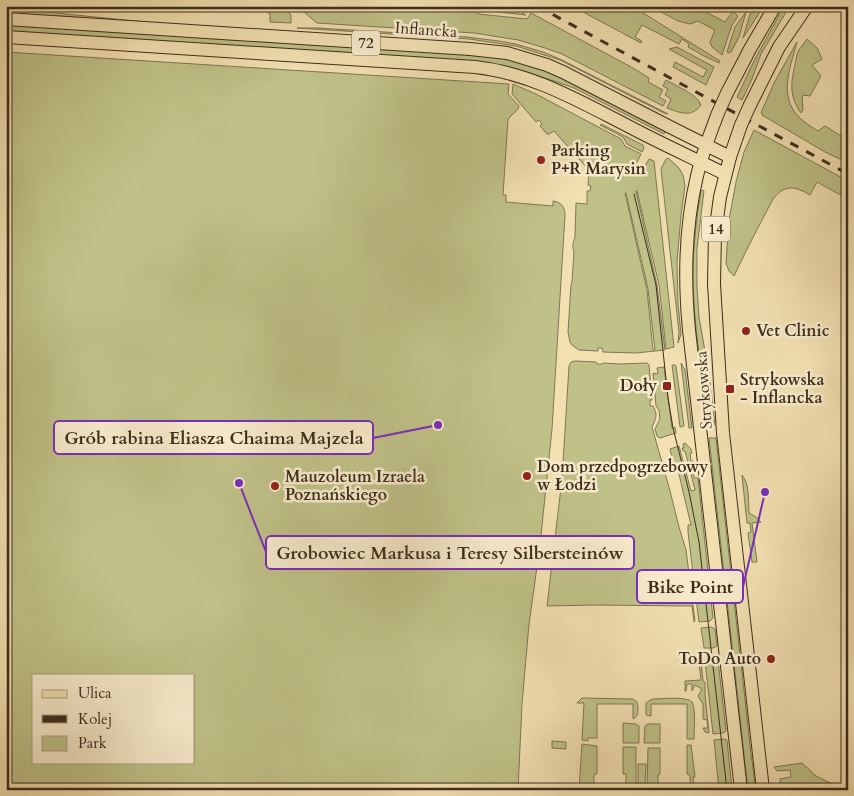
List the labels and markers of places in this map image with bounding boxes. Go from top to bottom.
place label: Parking P+R Marysin [551,140,646,180]
marker: Parking P+R Marysin [535,154,547,166]
place label: Vet Clinic [756,320,830,342]
marker: Vet Clinic [740,325,752,337]
place label: Strykowska - Inflancka [740,369,825,409]
place label: Doły [620,375,657,397]
marker: Doły [661,380,673,392]
marker: Strykowska - Inflancka [724,383,736,395]
callout: Grób rabina Eliasza Chaima Majzela [54,421,373,454]
place label: Dom przedpogrzebowy w Łodzi [537,456,708,496]
place label: Mauzoleum Izraela Poznańskiego [285,466,425,506]
marker: Dom przedpogrzebowy w Łodzi [521,470,533,482]
marker: Mauzoleum Izraela Poznańskiego [269,480,281,492]
callout: Grobowiec Markusa i Teresy Silbersteinów [266,536,634,569]
callout: Bike Point [637,570,743,603]
place label: ToDo Auto [678,648,761,670]
marker: ToDo Auto [765,653,777,665]

